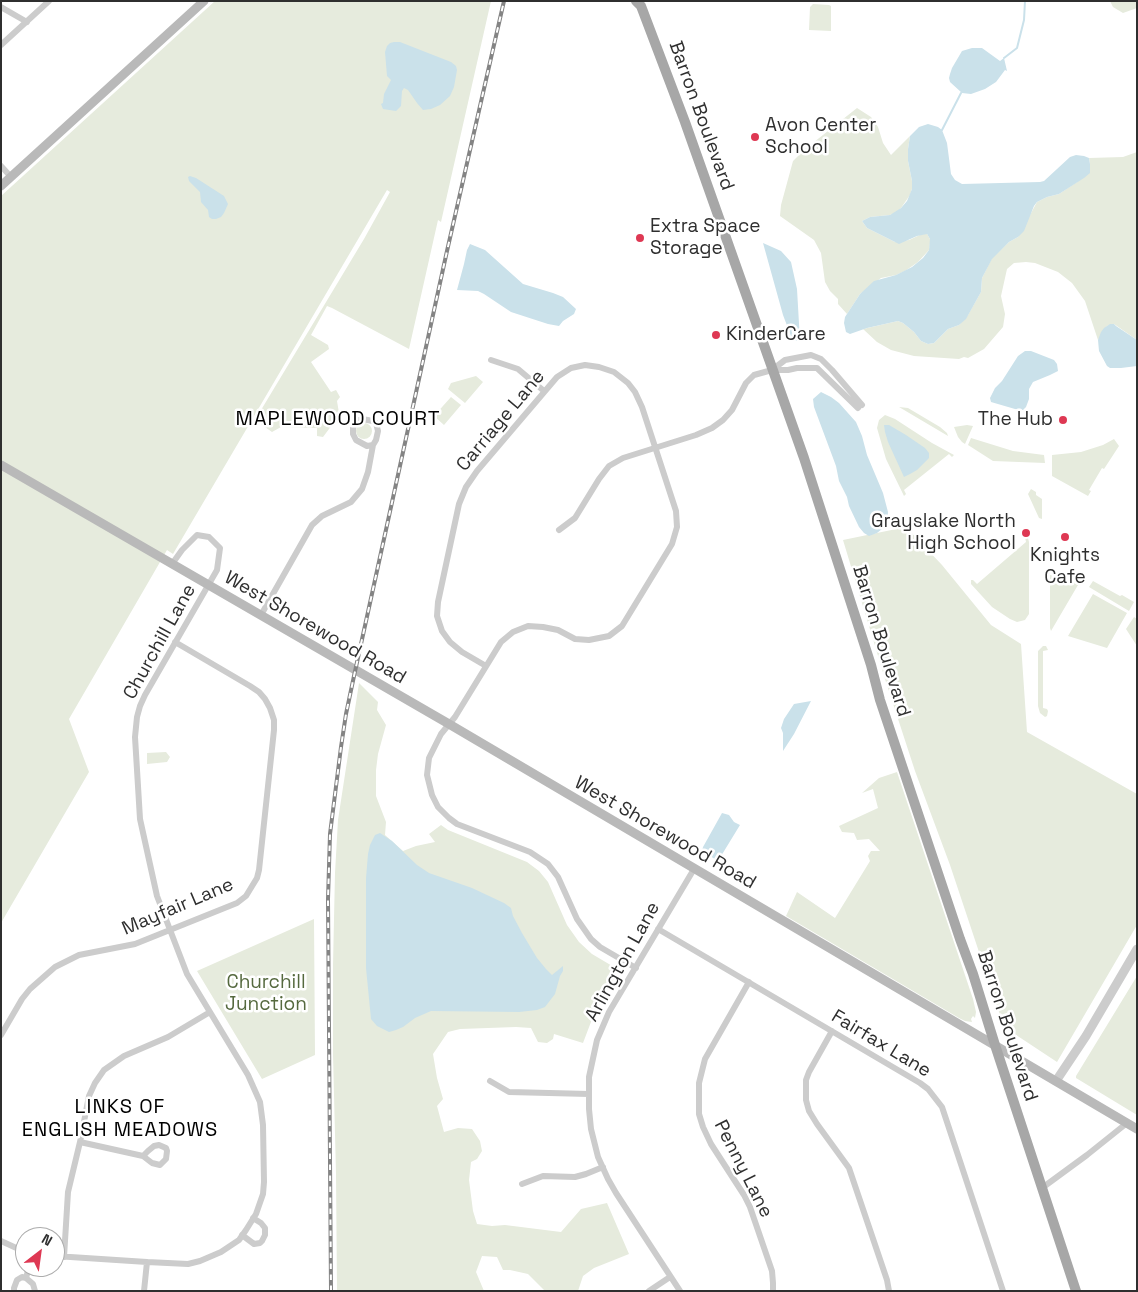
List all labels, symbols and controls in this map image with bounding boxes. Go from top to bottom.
street label: Barron Boulevard [663,38,739,194]
place label: Avon Center School [765,115,876,159]
marker: Avon Center School [749,131,761,143]
place label: Extra Space Storage [650,216,761,260]
marker: Extra Space Storage [634,232,646,244]
place label: KinderCare [726,324,826,346]
marker: KinderCare [710,329,722,341]
street label: Carriage Lane [452,366,550,476]
district label: MAPLEWOOD COURT [234,408,442,432]
place label: The Hub [978,409,1053,431]
marker: The Hub [1057,414,1069,426]
place label: Grayslake North High School [871,511,1016,555]
marker: Grayslake North High School [1020,527,1032,539]
marker: Knights Cafe [1059,531,1071,543]
place label: Knights Cafe [1030,545,1100,589]
street label: Barron Boulevard [847,563,915,719]
street label: West Shorewood Road [220,567,410,689]
street label: Churchill Lane [119,580,201,704]
street label: West Shorewood Road [570,772,760,894]
street label: Mayfair Lane [119,873,237,941]
street label: Arlington Lane [581,898,665,1026]
street label: Barron Boulevard [972,948,1042,1104]
park label: Churchill Junction [225,972,307,1016]
street label: Fairfax Lane [827,1005,935,1083]
district label: LINKS OF ENGLISH MEADOWS [20,1096,220,1143]
street label: Penny Lane [709,1117,777,1221]
north arrow [15,1227,65,1277]
text: N [38,1230,56,1250]

